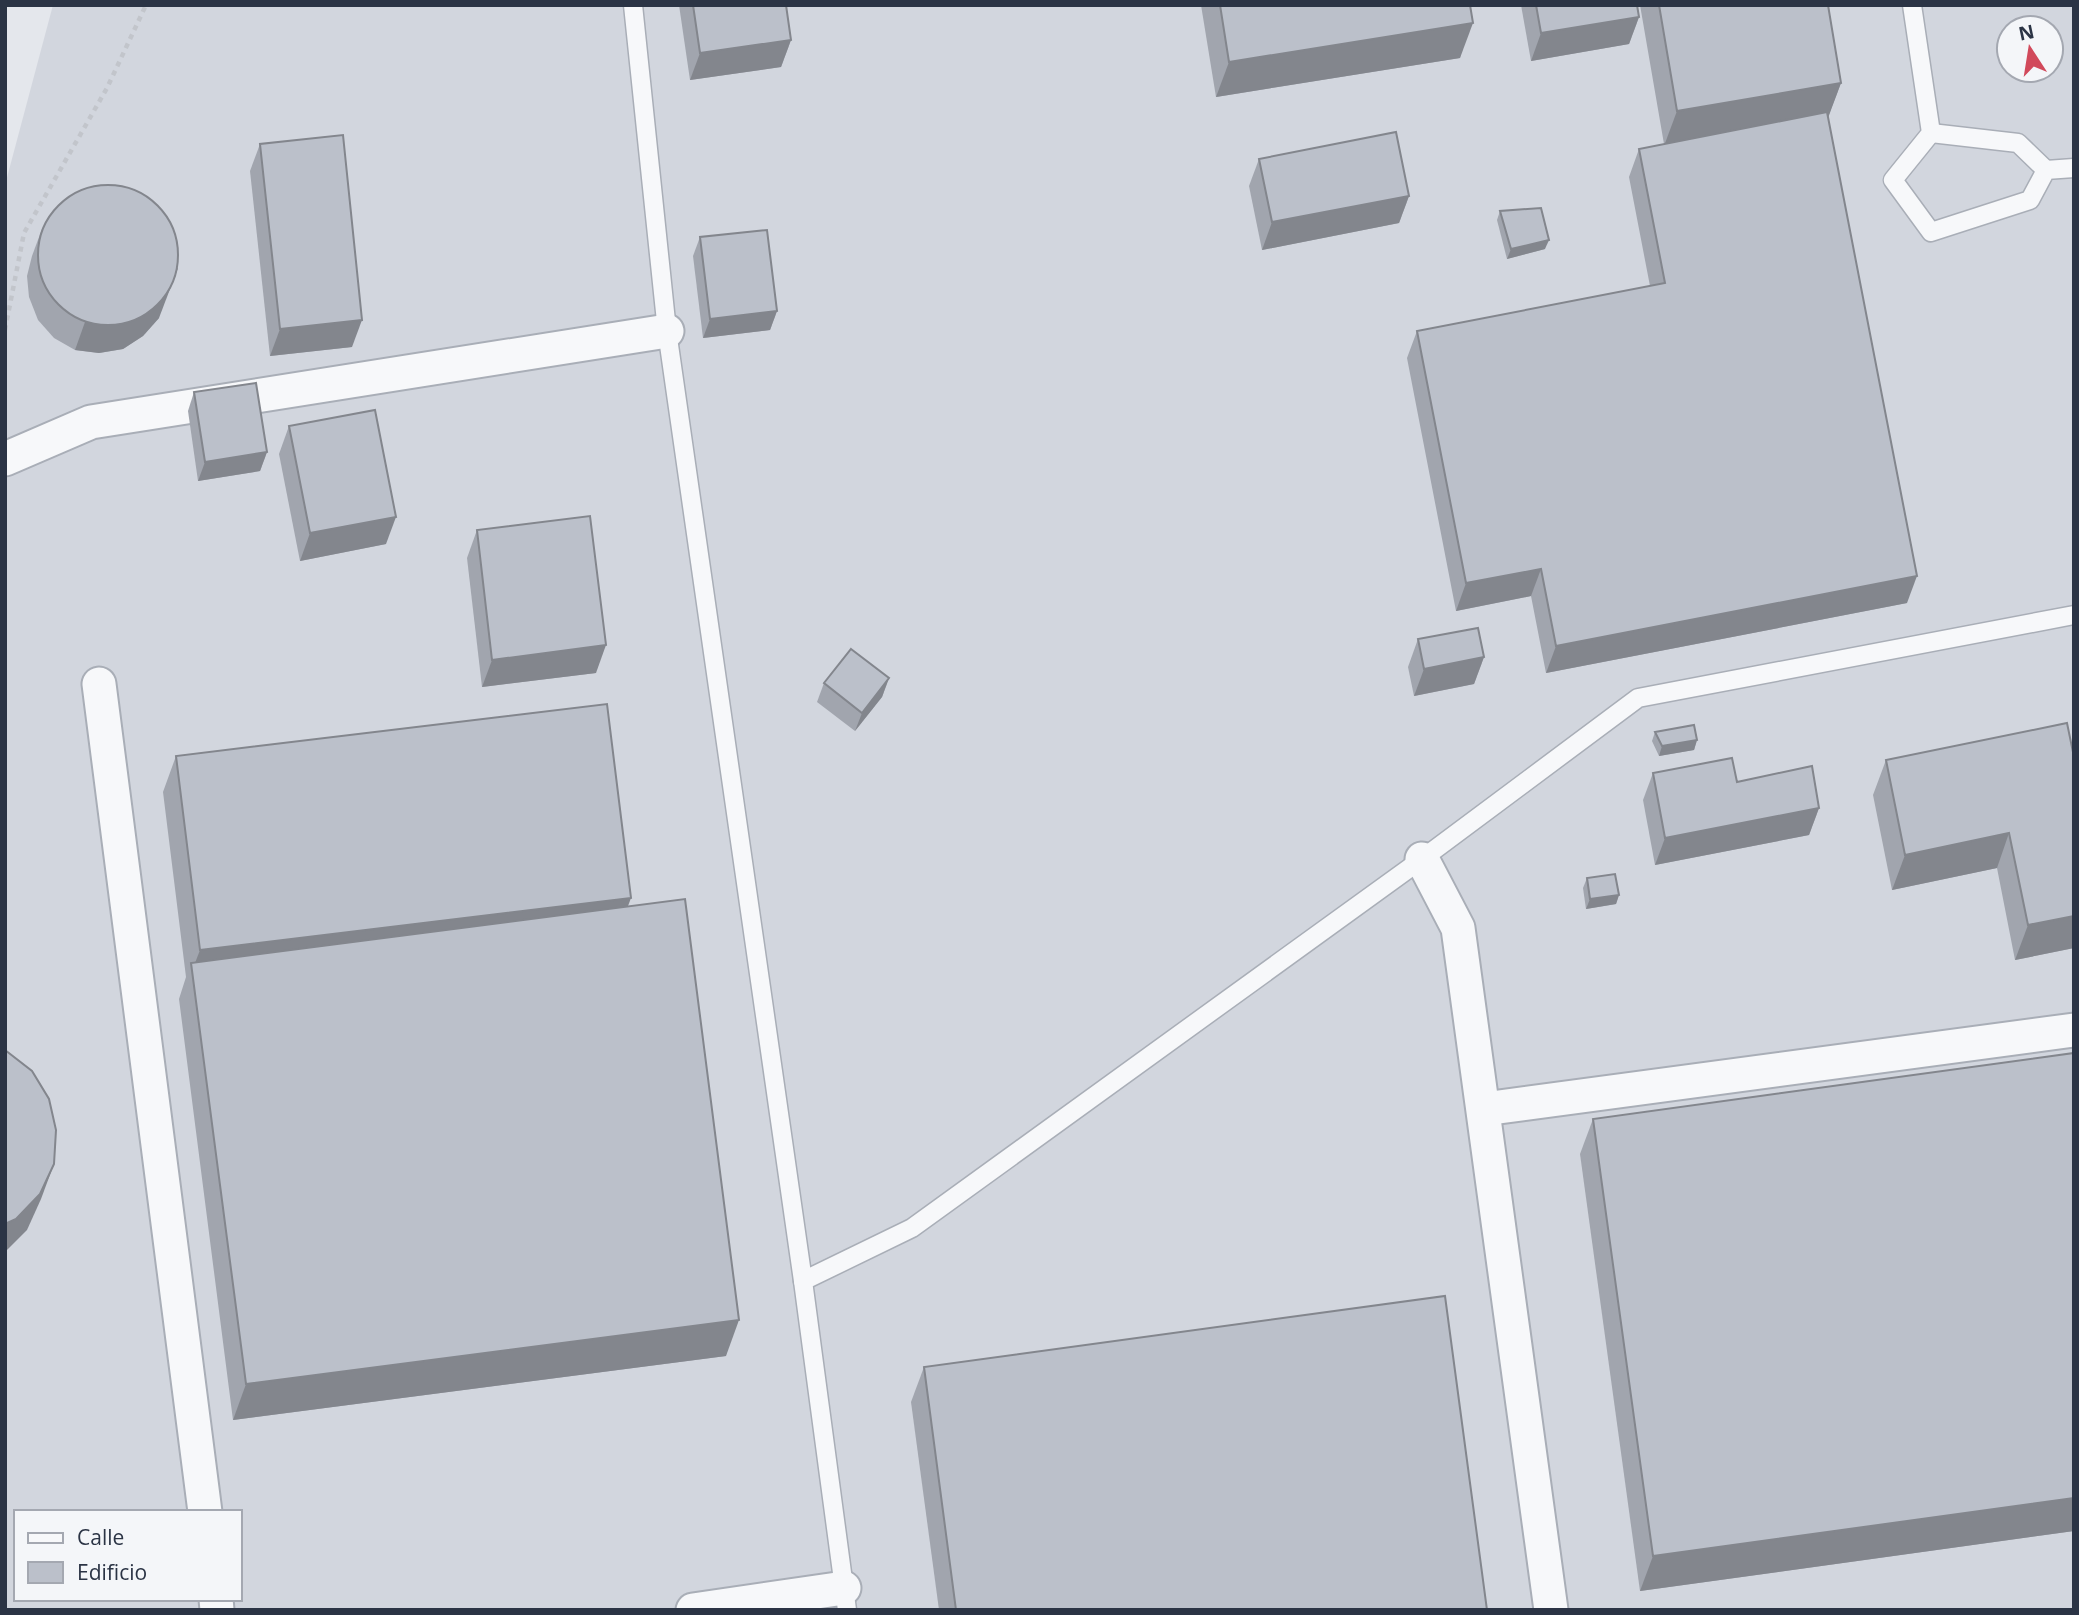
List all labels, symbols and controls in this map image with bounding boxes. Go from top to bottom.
north arrow [1995,14,2065,84]
text: N [2016,18,2037,47]
legend [14,1510,242,1601]
text: Calle [77,1523,124,1551]
text: Edificio [77,1558,147,1586]

